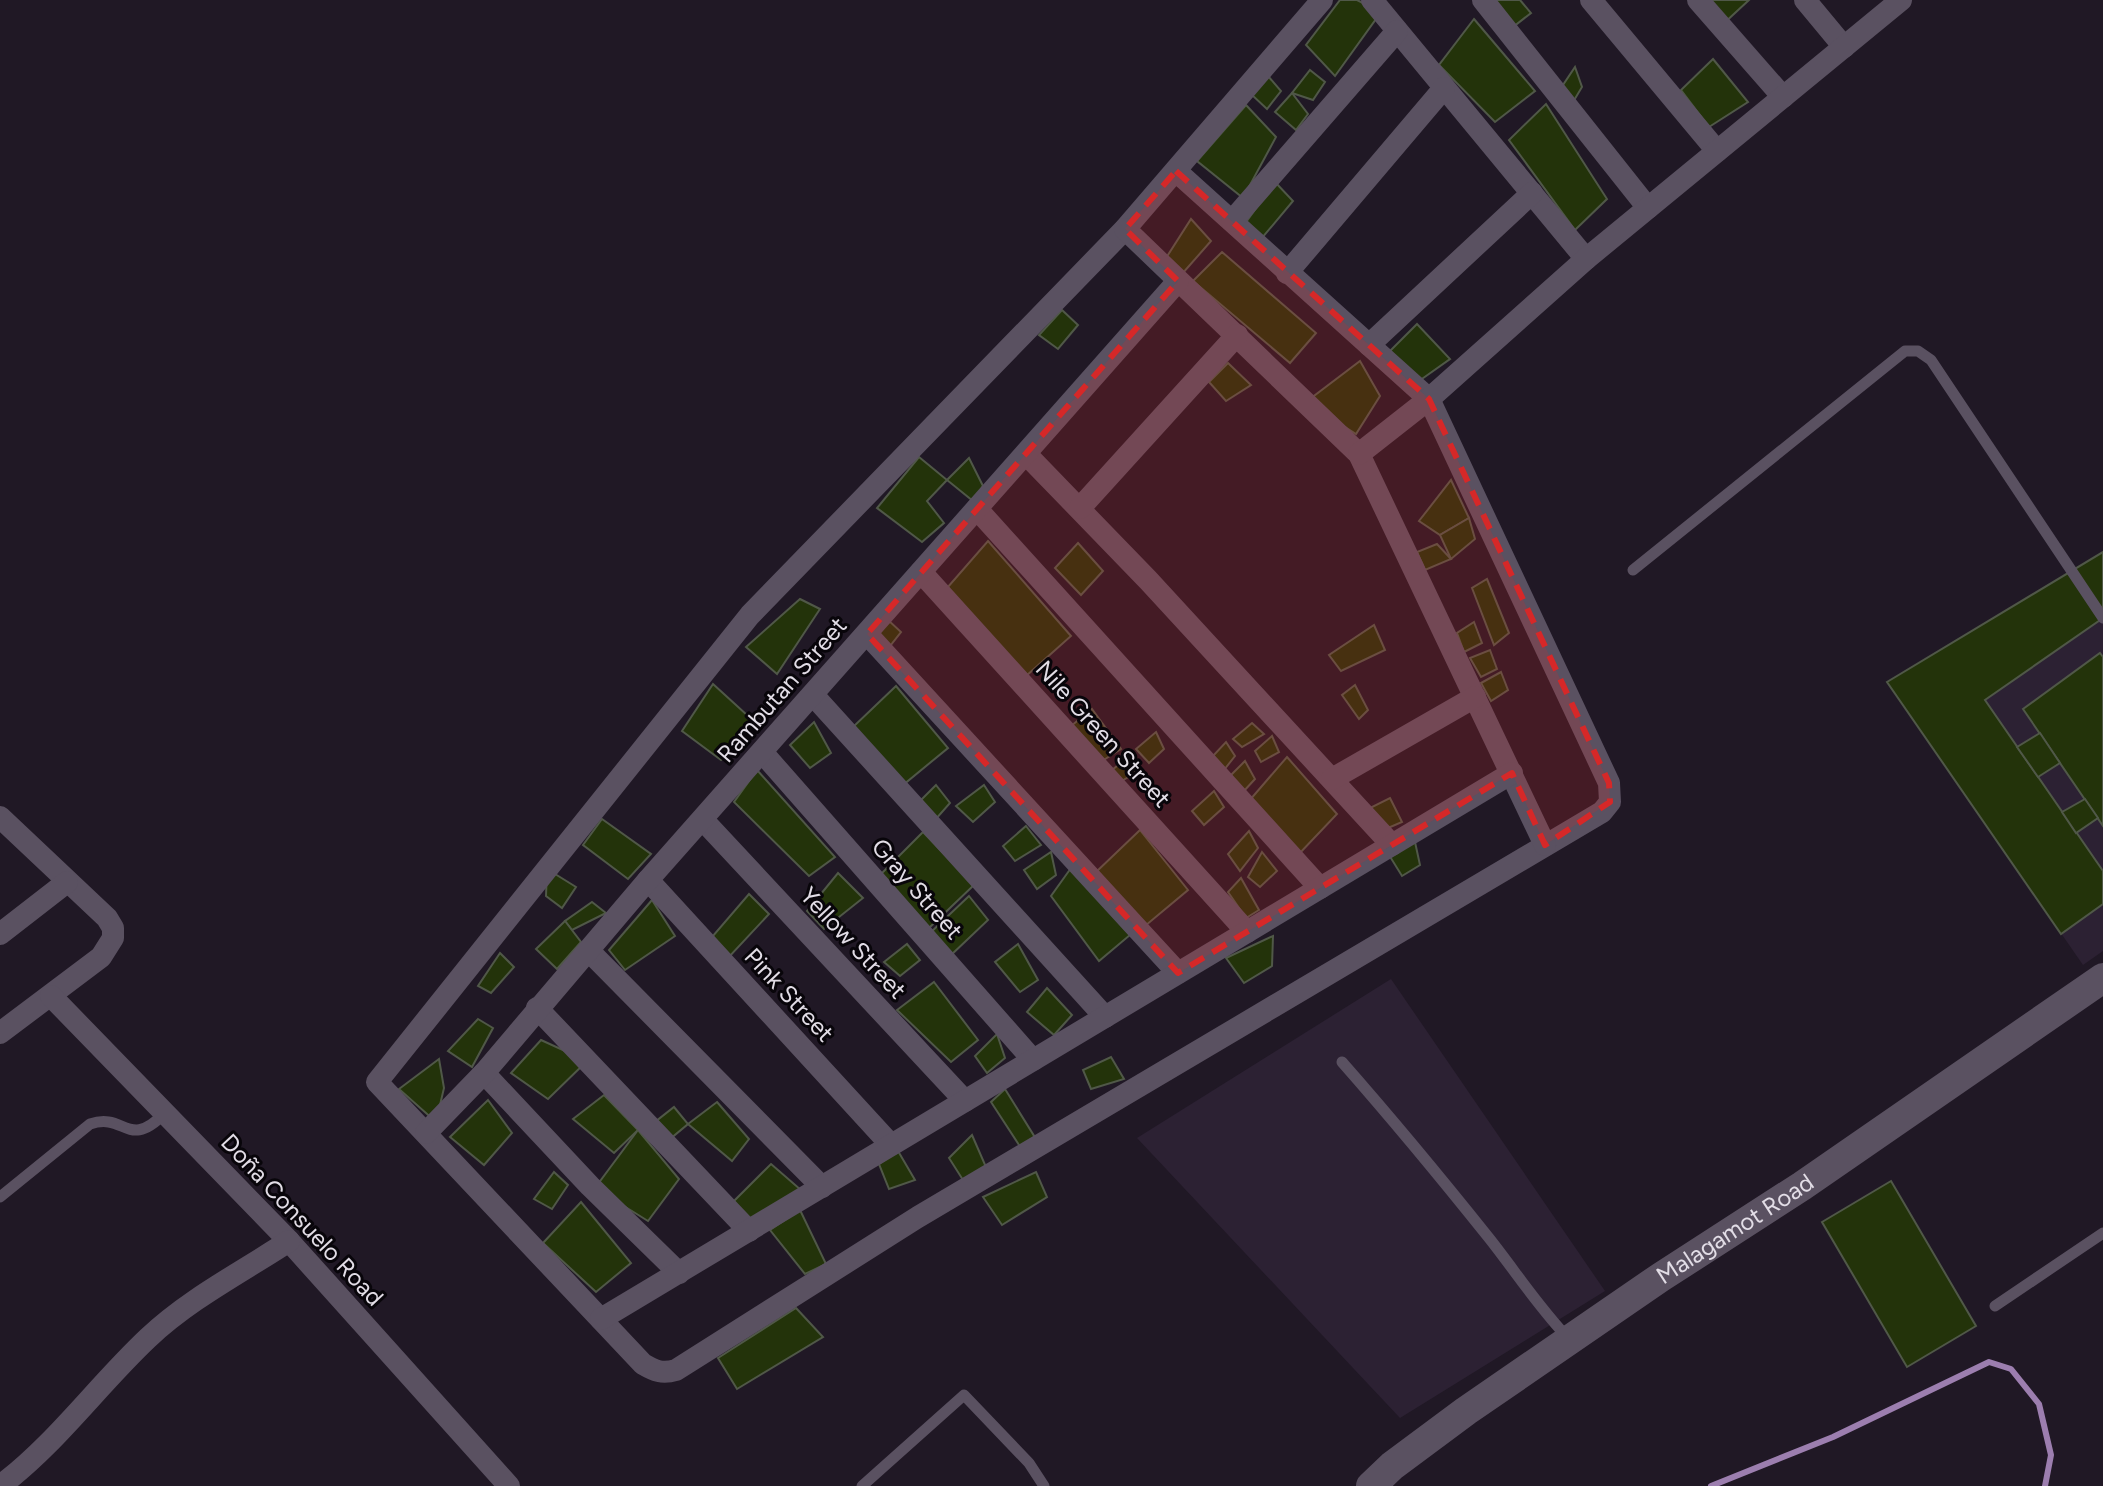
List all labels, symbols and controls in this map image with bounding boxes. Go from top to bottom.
street label: Rambutan Street [711,611,853,768]
street label: Nile Green Street [1030,654,1177,813]
street label: Gray Street [866,832,969,945]
street label: Yellow Street [794,881,912,1005]
street label: Pink Street [739,942,840,1048]
street label: Doña Consuelo Road [215,1128,390,1312]
street label: Malagamot Road [1651,1167,1819,1290]

